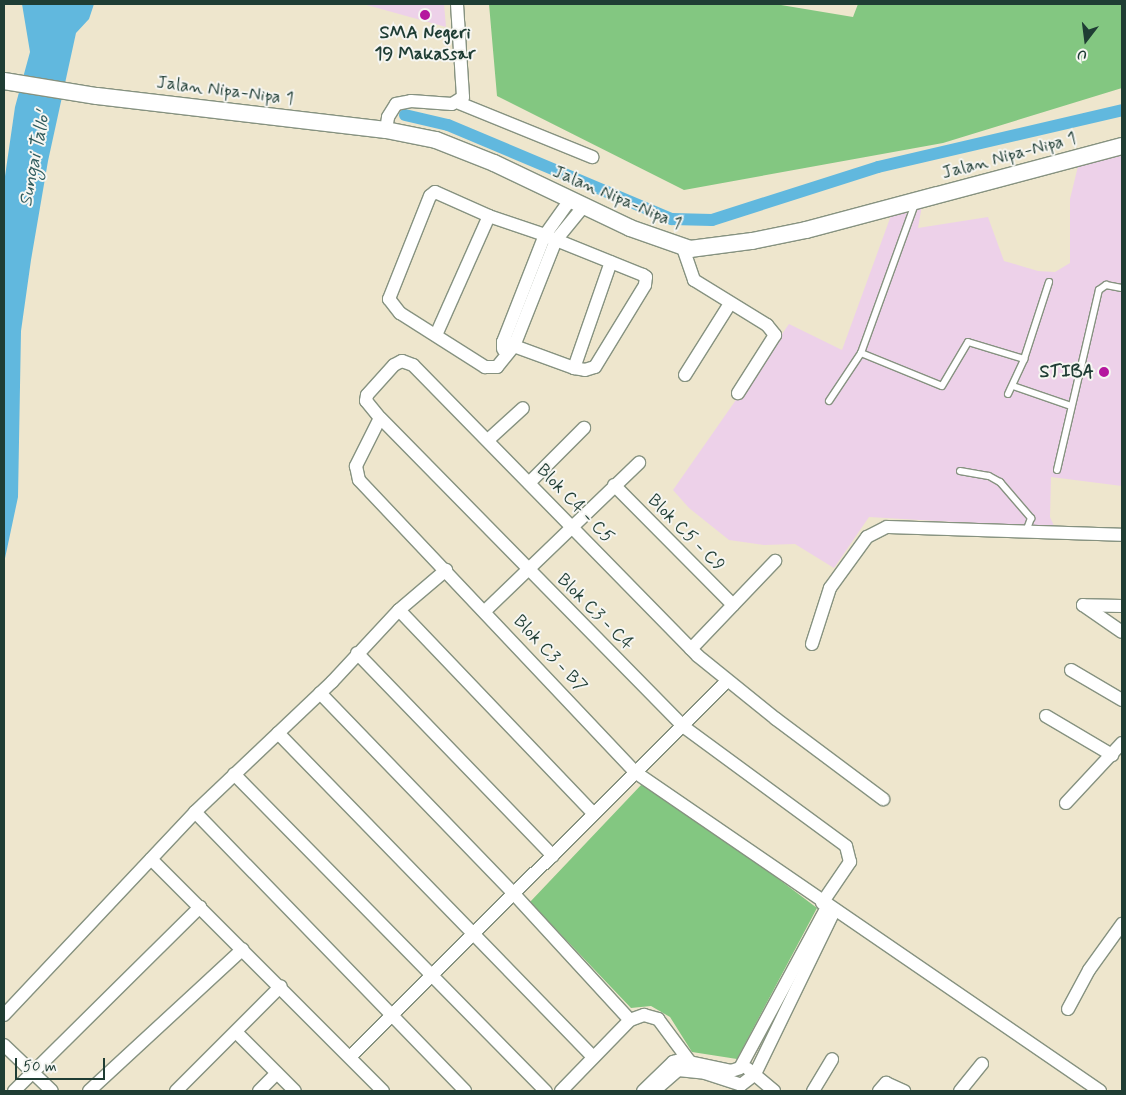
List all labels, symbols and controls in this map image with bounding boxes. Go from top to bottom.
marker: SMA Negeri 19 Makassar [419,9,431,21]
north arrow [1061,15,1111,65]
place label: SMA Negeri 19 Makassar [375,23,475,66]
text: U [1075,45,1089,64]
street label: Jalan Nipa-Nipa 1 [156,72,294,110]
water label: Sungai Tallo' [15,109,55,209]
street label: Jalan Nipa-Nipa 1 [940,128,1078,184]
street label: Jalan Nipa-Nipa 1 [550,161,684,235]
place label: STIBA [1040,361,1094,383]
marker: STIBA [1098,366,1110,378]
street label: Blok C4 - C5 [532,460,618,548]
street label: Blok C5 - C9 [643,490,729,576]
street label: Blok C3 - C4 [552,569,638,655]
street label: Blok C3 - B7 [509,611,591,697]
scale bar [18,1048,108,1080]
text: 50 m [23,1057,57,1077]

